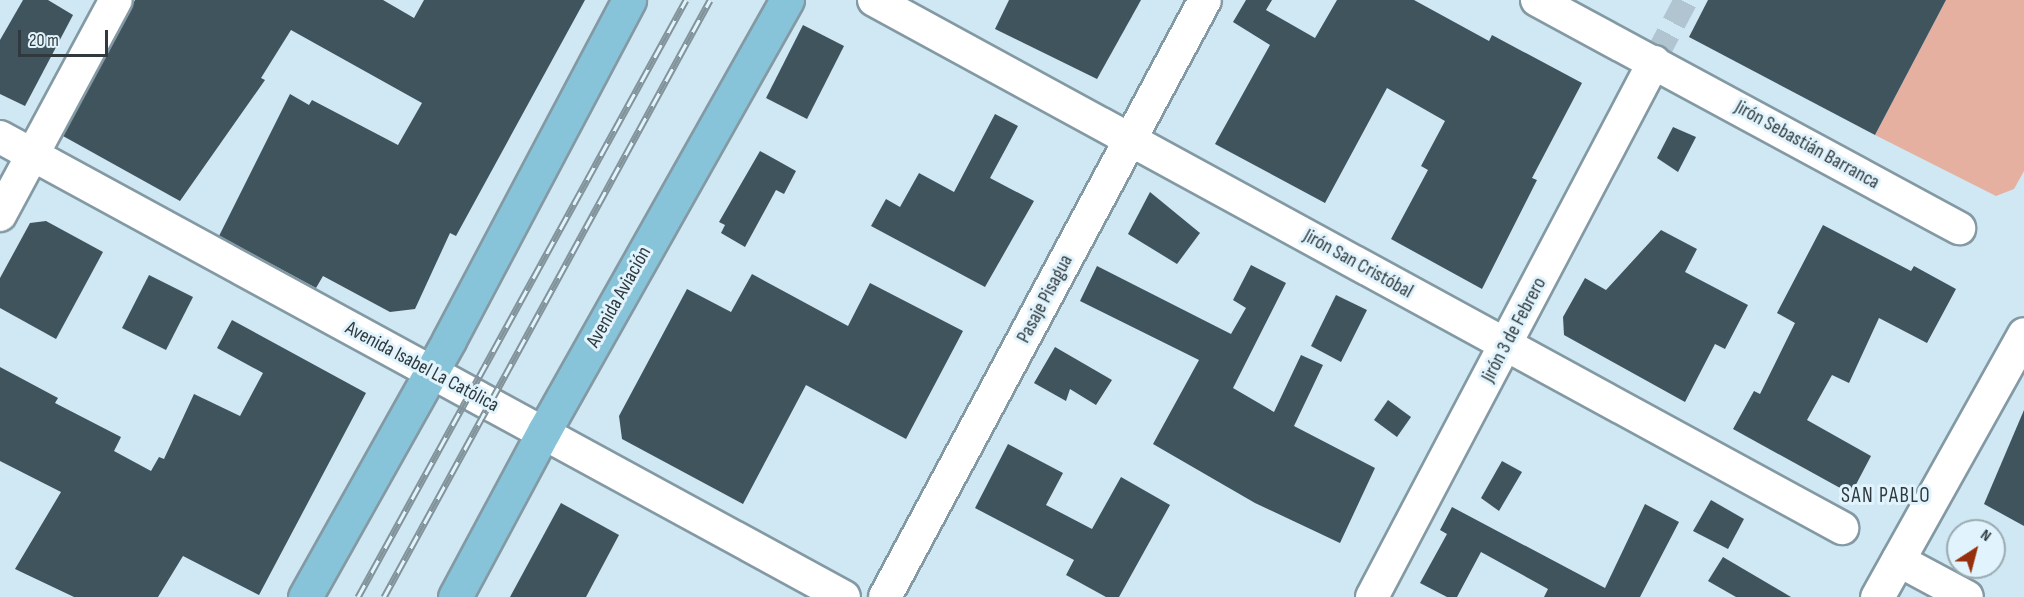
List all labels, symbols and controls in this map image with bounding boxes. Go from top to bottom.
scale bar [21,18,111,56]
text: 20 m [29,30,59,51]
street label: Jirón Sebastián Barranca [1730,95,1884,195]
street label: Jirón San Cristóbal [1299,224,1417,304]
street label: Avenida Aviación [581,242,657,352]
street label: Pasaje Pisagua [1012,251,1078,347]
street label: Jirón 3 de Febrero [1476,273,1552,387]
street label: Avenida Isabel La Católica [341,316,503,418]
district label: SAN PABLO [1841,483,1931,509]
north arrow [1946,519,2006,579]
text: N [1977,525,1995,546]

